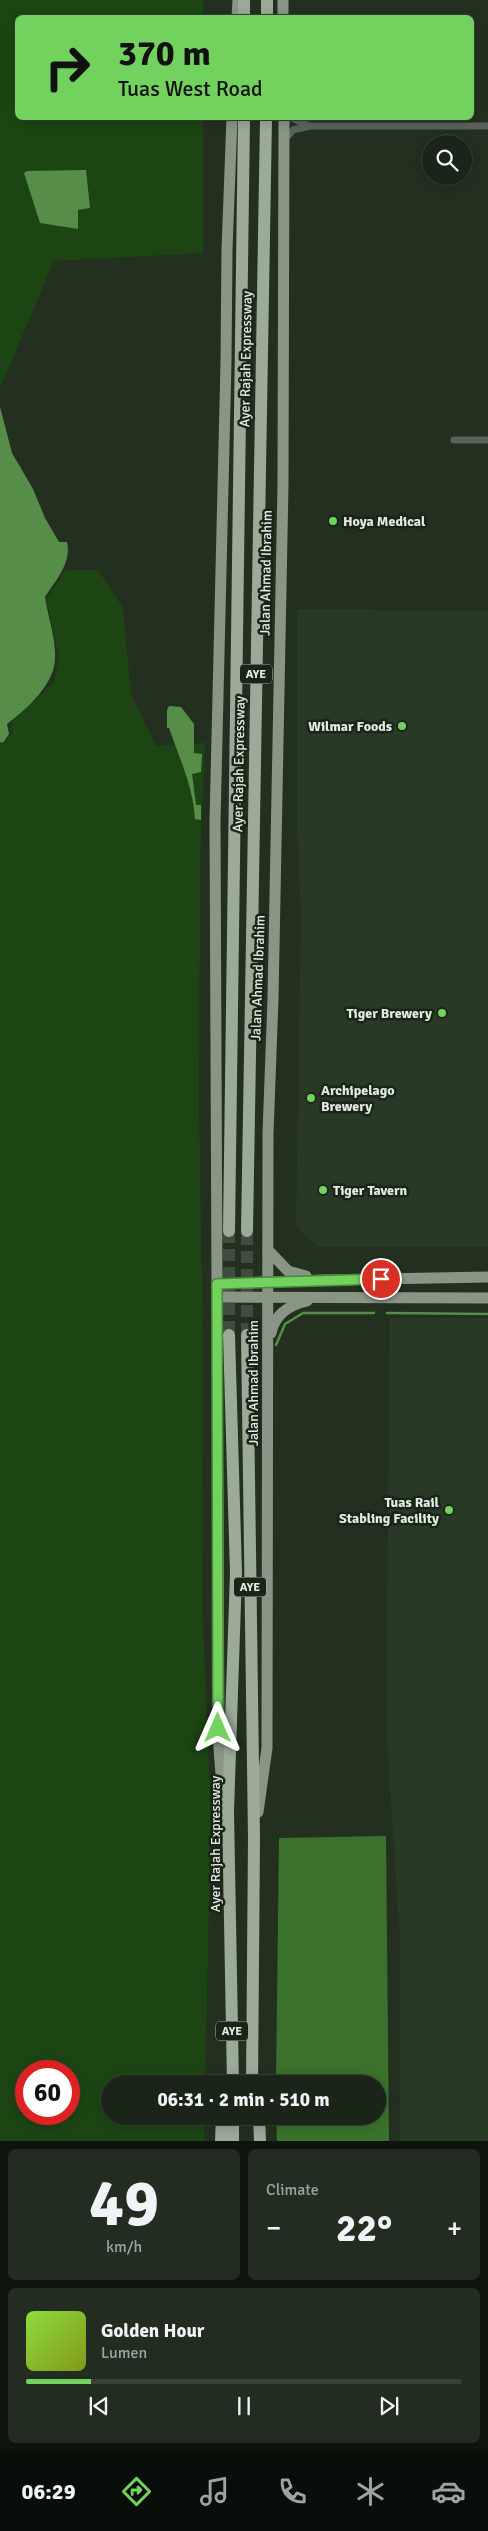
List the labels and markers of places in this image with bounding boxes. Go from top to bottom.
place label: Hoya Medical [343,513,426,530]
marker: Hoya Medical [327,515,339,527]
place label: Wilmar Foods [308,718,392,735]
marker: Wilmar Foods [396,720,408,732]
place label: Tiger Brewery [346,1005,432,1022]
marker: Tiger Brewery [436,1007,448,1019]
place label: Archipelago Brewery [321,1082,395,1115]
marker: Archipelago Brewery [305,1092,317,1104]
place label: Tiger Tavern [333,1182,408,1199]
marker: Tiger Tavern [317,1184,329,1196]
pin [360,1258,402,1300]
place label: Tuas Rail Stabling Facility [339,1494,440,1527]
marker: Tuas Rail Stabling Facility [443,1504,455,1516]

